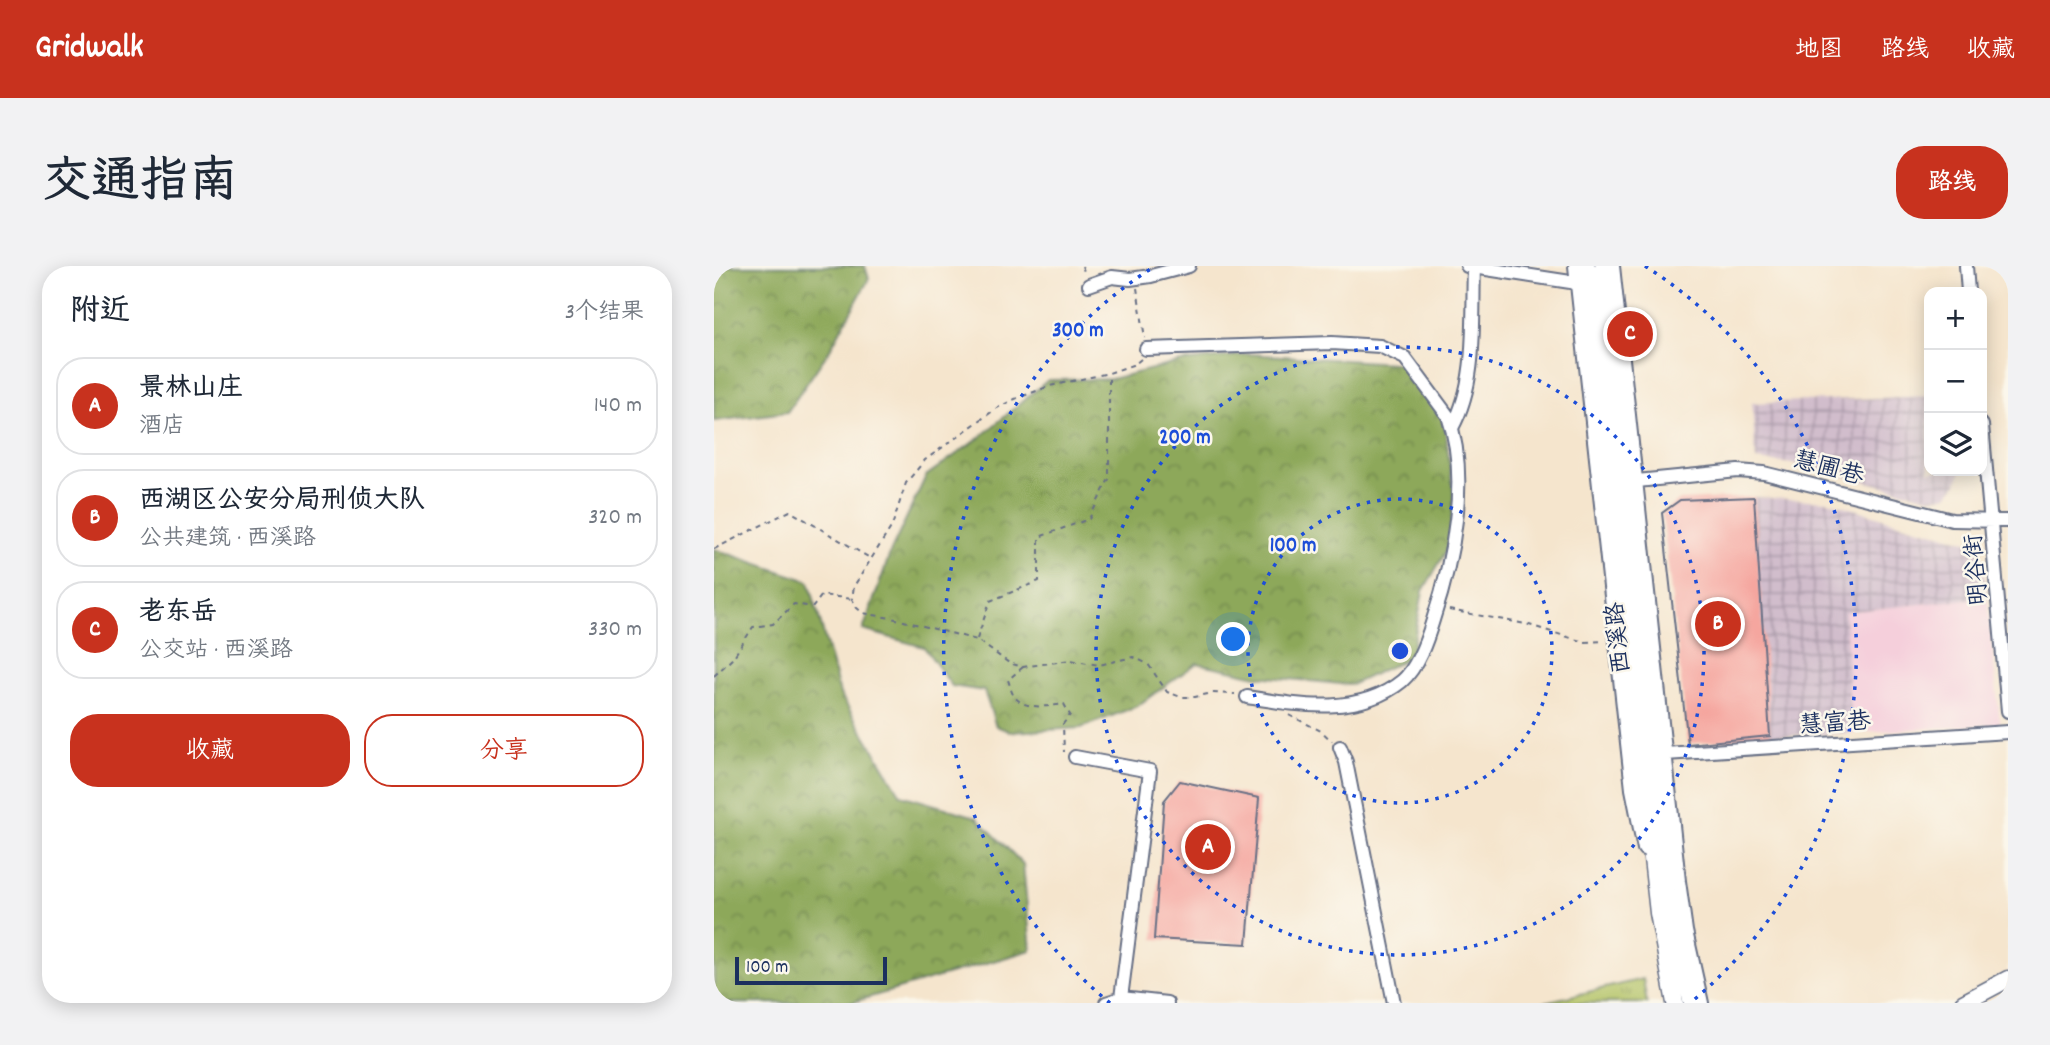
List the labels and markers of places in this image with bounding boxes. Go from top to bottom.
pin: C [1607,308,1653,360]
pin: B [1695,598,1741,650]
centre of rings [1388,639,1412,663]
pin: A [1185,821,1231,873]

